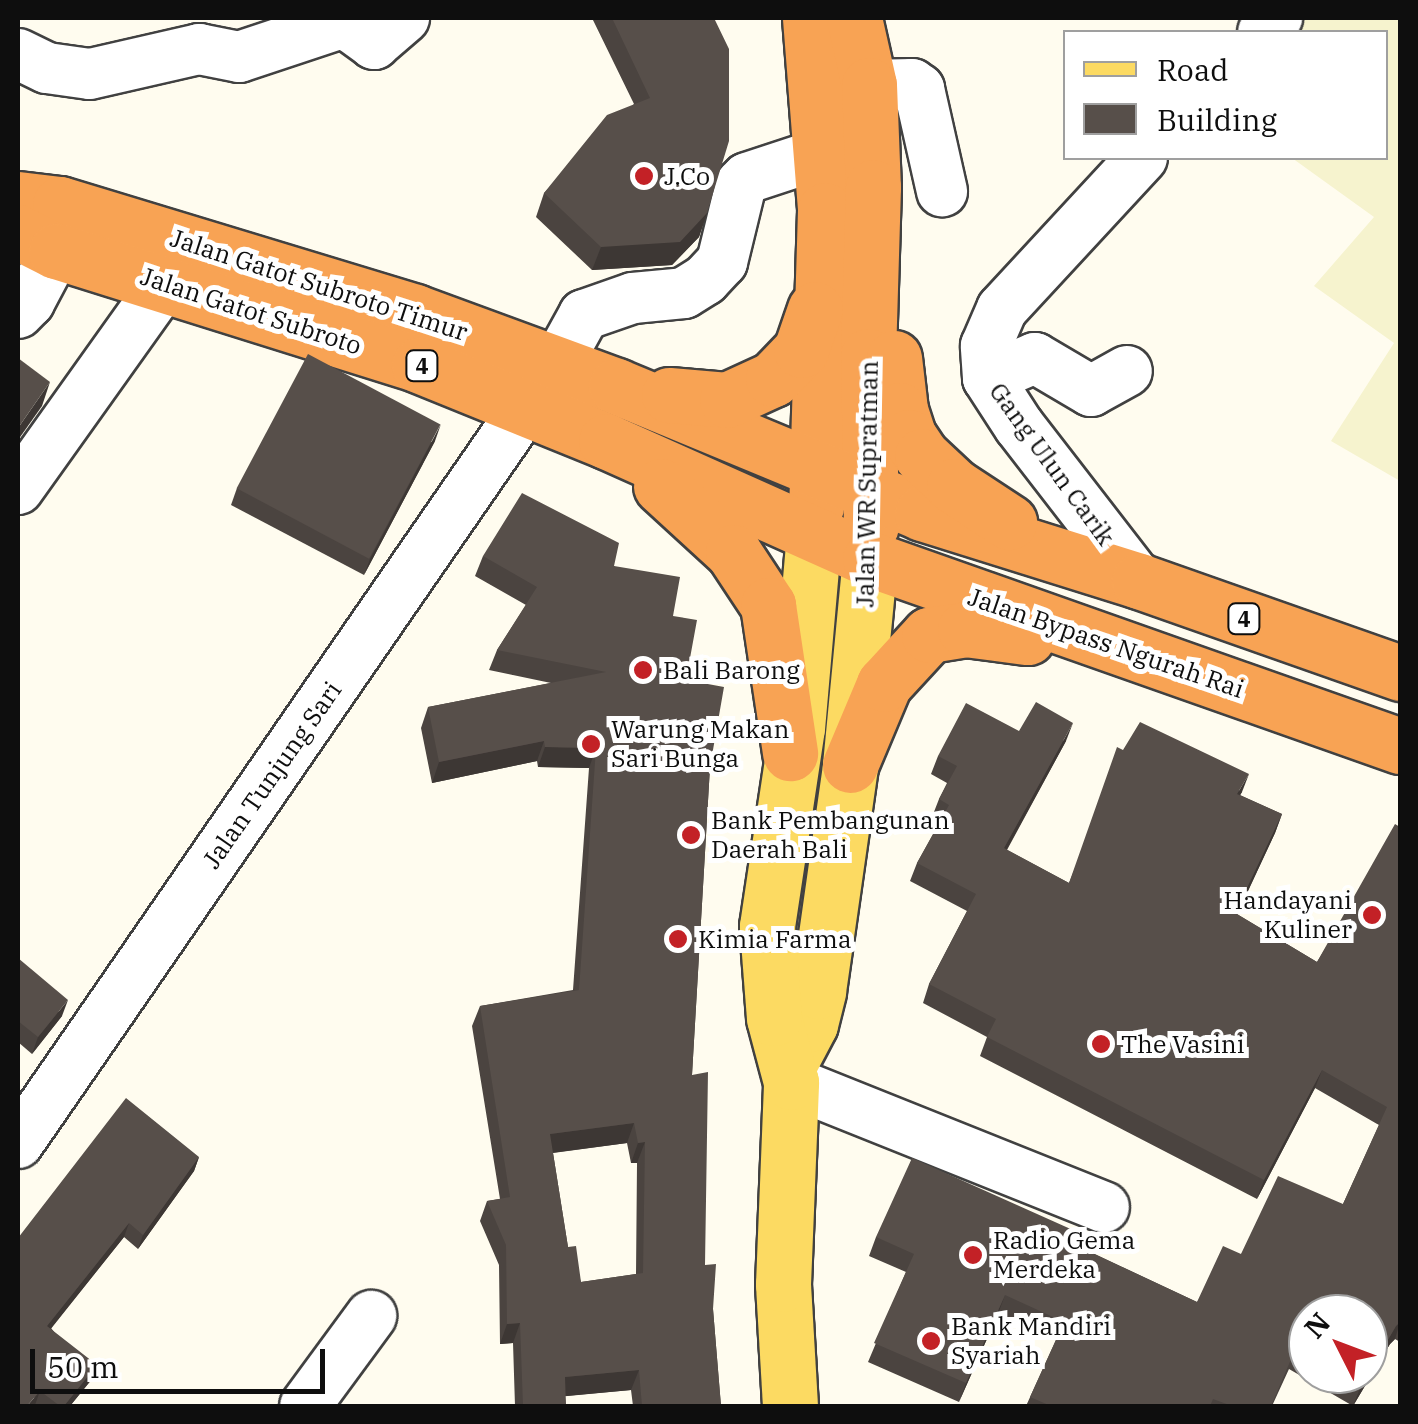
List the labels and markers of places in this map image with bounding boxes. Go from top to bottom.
place label: J.Co [664,161,710,191]
marker: J.Co [633,165,655,187]
place label: Bali Barong [663,655,800,685]
marker: Bali Barong [632,659,654,681]
place label: Warung Makan Sari Bunga [611,715,789,774]
marker: Warung Makan Sari Bunga [580,733,602,755]
place label: Bank Pembangunan Daerah Bali [711,806,950,865]
marker: Bank Pembangunan Daerah Bali [680,824,702,846]
place label: Handayani Kuliner [1224,886,1352,945]
marker: Handayani Kuliner [1361,904,1383,926]
place label: Kimia Farma [698,924,852,954]
marker: Kimia Farma [667,928,689,950]
place label: The Vasini [1121,1029,1245,1059]
marker: The Vasini [1090,1033,1112,1055]
place label: Radio Gema Merdeka [993,1226,1135,1285]
marker: Radio Gema Merdeka [962,1244,984,1266]
place label: Bank Mandiri Syariah [951,1312,1111,1371]
marker: Bank Mandiri Syariah [920,1330,942,1352]

